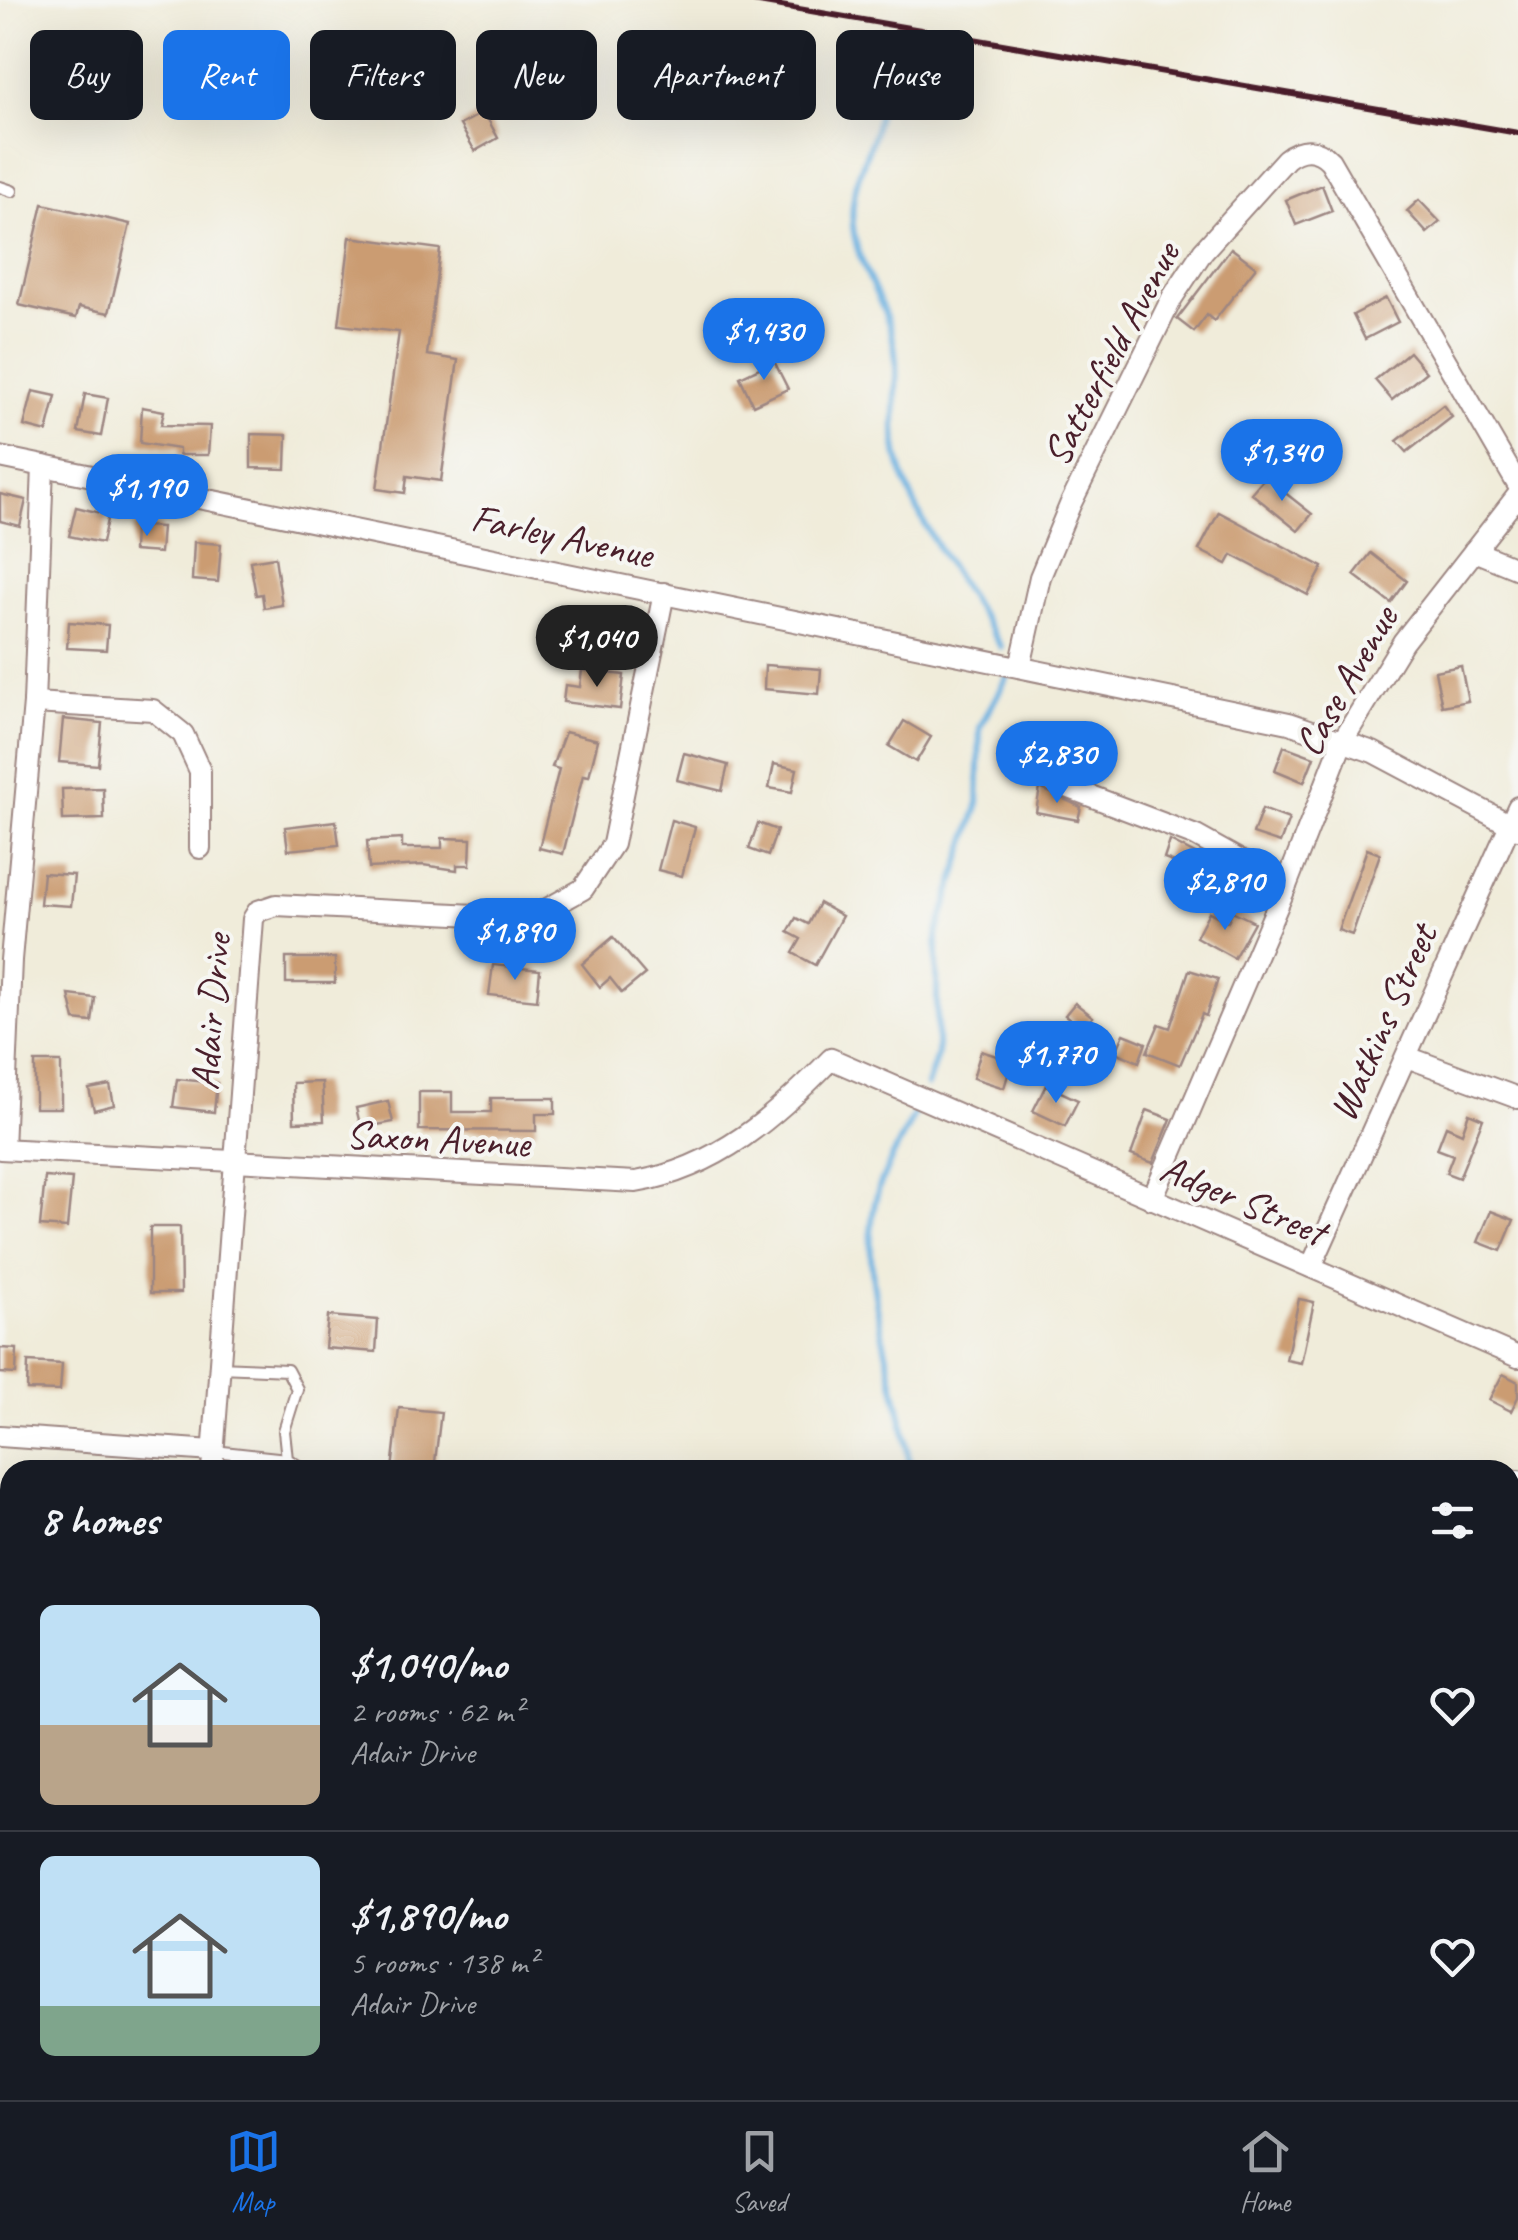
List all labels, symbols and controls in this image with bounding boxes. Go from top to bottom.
chip: Buy [30,30,143,120]
chip: Rent [163,30,290,120]
chip: Filters [310,30,456,120]
chip: New [476,30,597,120]
chip: Apartment [617,30,816,120]
chip: House [836,30,974,120]
street label: Satterfield Avenue [1031,231,1192,474]
pin: $1,430 [683,298,845,383]
text: $1,430 [725,310,803,351]
pin: $1,340 [1201,419,1363,504]
text: $1,340 [1243,431,1321,472]
pin: $1,190 [66,454,228,539]
text: $1,190 [108,466,186,507]
street label: Farley Avenue [467,492,660,580]
street label: Case Avenue [1283,595,1410,765]
pin: $1,040 [516,605,678,690]
text: $1,040 [558,617,636,658]
pin: $2,830 [976,721,1138,806]
text: $2,830 [1018,733,1096,774]
pin: $2,810 [1144,848,1306,933]
text: $2,810 [1186,860,1264,901]
pin: $1,890 [434,898,596,983]
text: $1,890 [476,910,554,951]
street label: Watkins Street [1318,914,1450,1129]
street label: Adair Drive [179,929,243,1092]
pin: $1,770 [975,1021,1137,1106]
text: $1,770 [1017,1033,1095,1074]
street label: Saxon Avenue [345,1109,534,1169]
street label: Adger Street [1153,1143,1338,1259]
icon: filters [1425,1493,1480,1548]
text: 8 homes [40,1494,159,1547]
text: $1,040/mo [350,1638,507,1691]
icon: home [120,1645,240,1765]
icon: heart [1425,1678,1480,1733]
text: 2 rooms · 62 m² [350,1691,523,1732]
text: Adair Drive [350,1732,475,1773]
text: $1,890/mo [350,1889,506,1942]
icon: home [120,1896,240,2016]
icon: heart [1425,1929,1480,1984]
text: 5 rooms · 138 m² [350,1942,537,1983]
text: Adair Drive [350,1983,475,2024]
tab: Map [226,2124,281,2219]
tab: Saved [732,2124,787,2219]
tab: Home [1238,2124,1293,2219]

